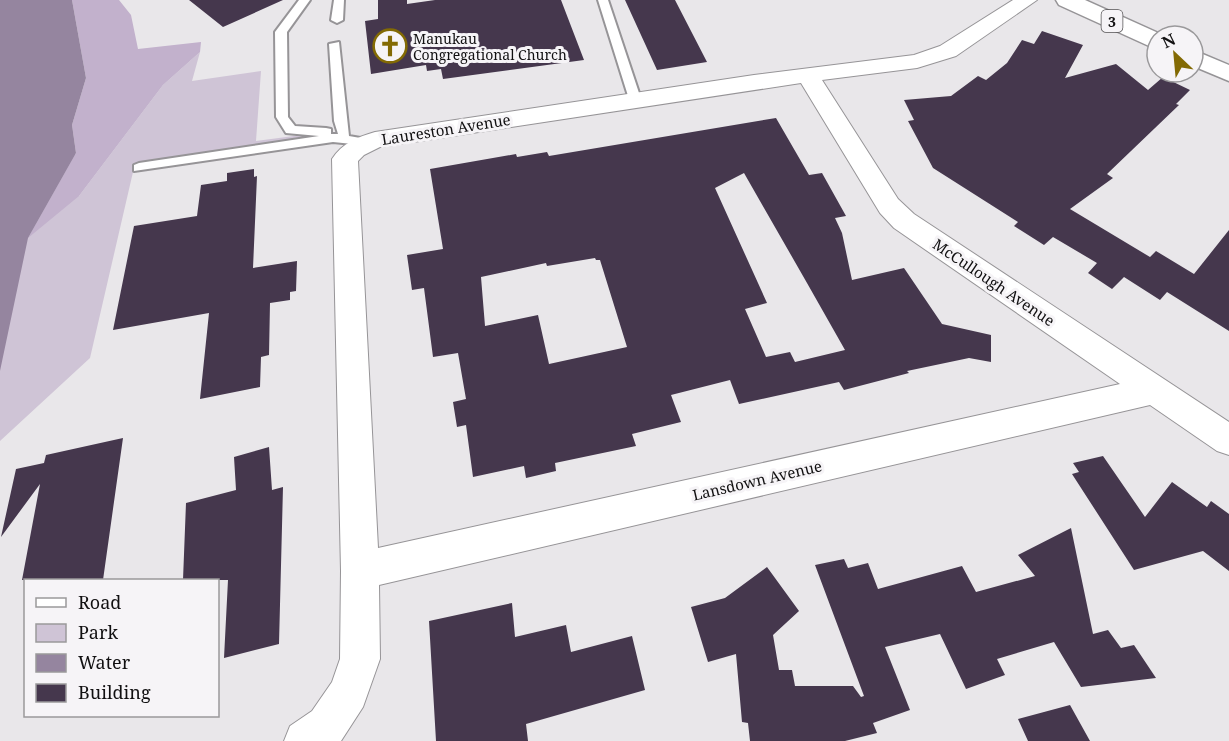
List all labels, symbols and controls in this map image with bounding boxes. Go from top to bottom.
road number: 3 [1102,10,1122,32]
north arrow [1145,24,1205,84]
church icon: Manukau Congregational Church [372,28,408,64]
text: N [1158,28,1179,53]
place label: Manukau Congregational Church [413,29,567,64]
street label: Laureston Avenue [380,109,512,149]
street label: McCullough Avenue [929,234,1059,330]
street label: Lansdown Avenue [690,455,824,505]
legend [24,579,219,717]
text: Road [78,590,121,614]
text: Park [78,620,118,644]
text: Water [78,650,131,674]
text: Building [78,680,151,704]

